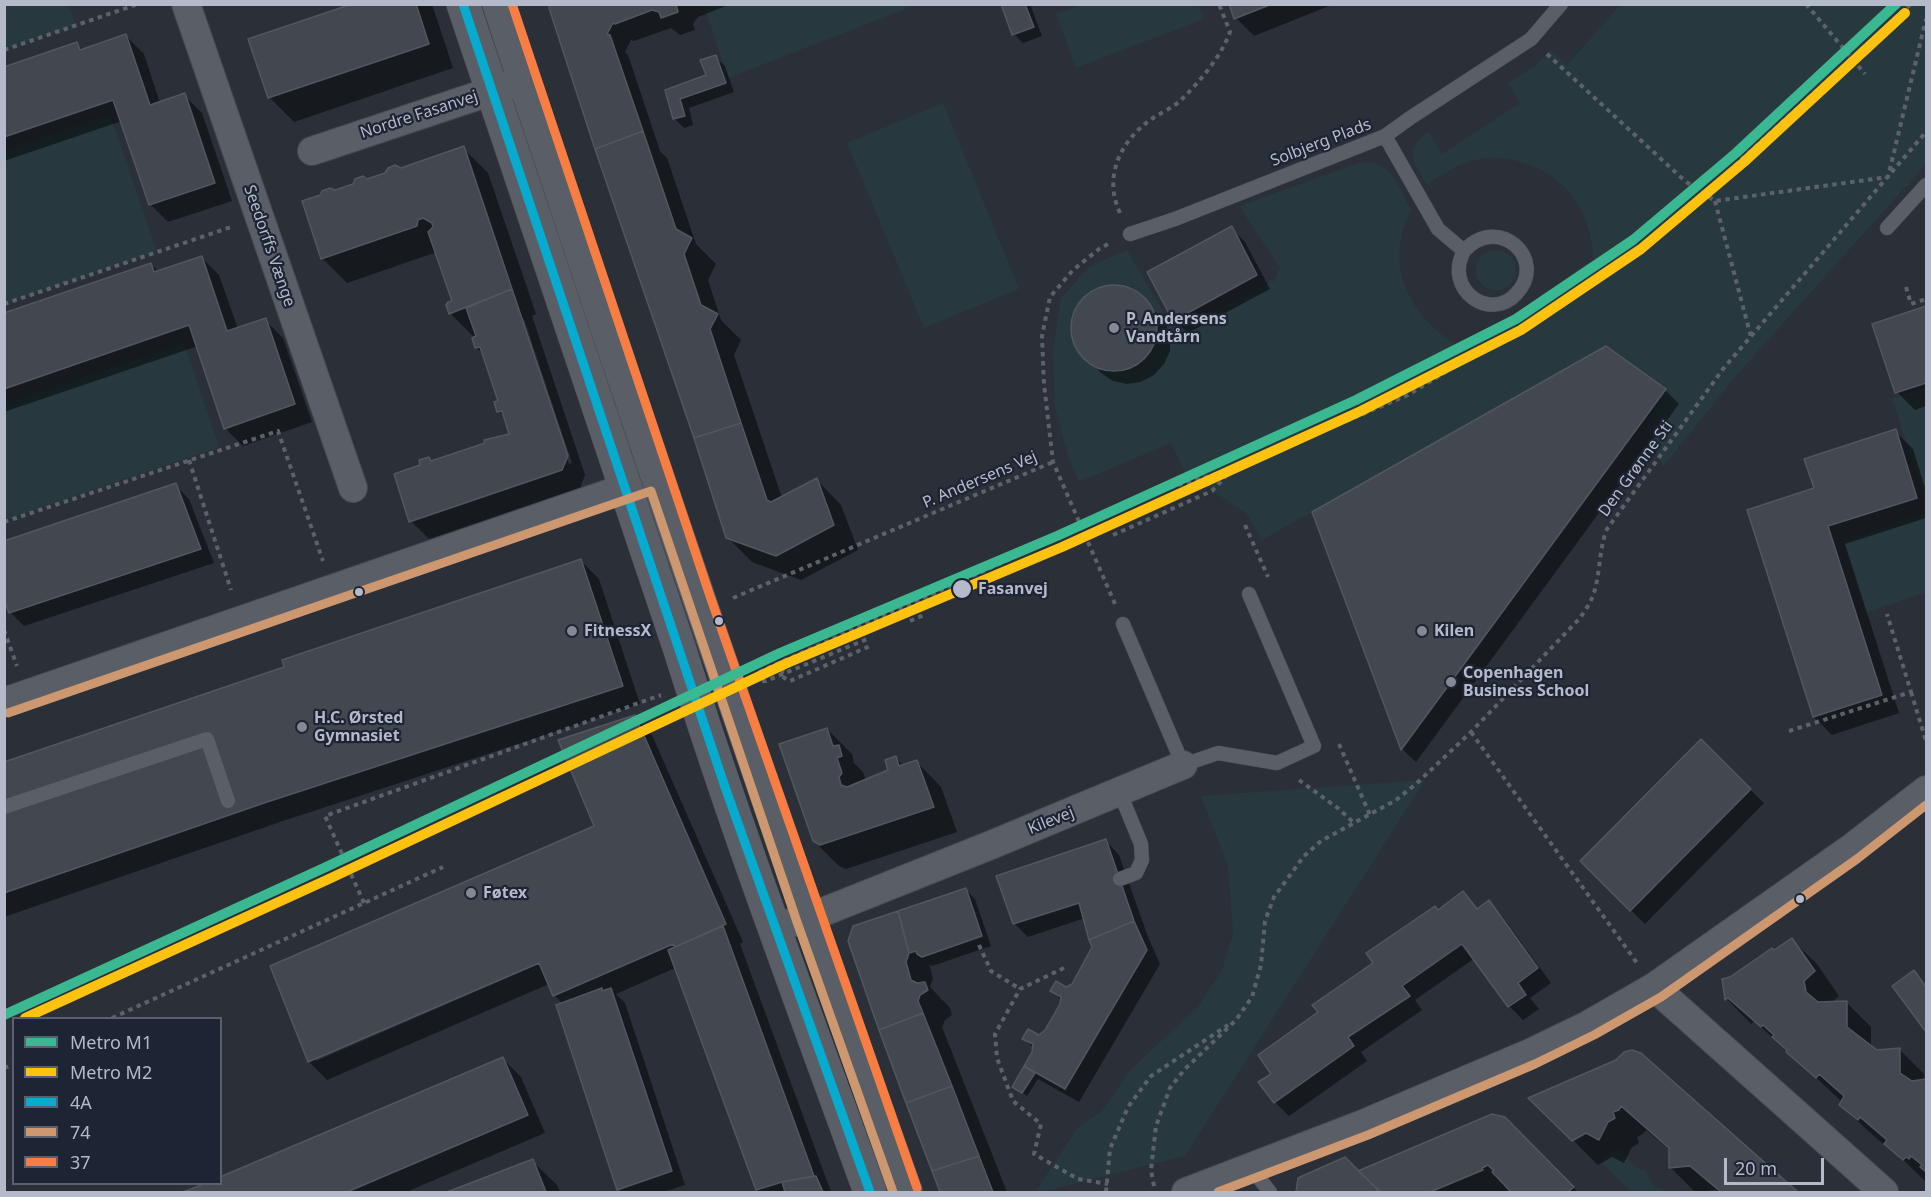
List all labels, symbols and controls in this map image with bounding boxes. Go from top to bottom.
street label: Nordre Fasanvej [358,87,480,143]
street label: Solbjerg Plads [1268,115,1374,171]
street label: Seedorffs Vænge [239,183,299,309]
place label: P. Andersens Vandtårn [1126,309,1227,347]
marker: P. Andersens Vandtårn [1107,321,1121,335]
street label: Den Grønne Sti [1595,417,1677,521]
street label: P. Andersens Vej [920,447,1040,513]
marker: Fasanvej [951,578,973,600]
place label: Fasanvej [978,579,1048,599]
unlabelled marker [353,586,365,598]
unlabelled marker [713,615,725,627]
place label: FitnessX [584,621,651,641]
place label: Kilen [1434,621,1474,641]
marker: FitnessX [565,624,579,638]
marker: Kilen [1415,624,1429,638]
place label: Copenhagen Business School [1463,663,1589,701]
marker: Copenhagen Business School [1444,675,1458,689]
place label: H.C. Ørsted Gymnasiet [314,708,403,746]
marker: H.C. Ørsted Gymnasiet [295,720,309,734]
street label: Kilevej [1025,803,1077,839]
place label: Føtex [483,883,527,903]
marker: Føtex [464,886,478,900]
unlabelled marker [1794,893,1806,905]
legend [12,1017,222,1185]
text: Metro M1 [70,1030,152,1054]
text: Metro M2 [70,1060,152,1084]
text: 4A [70,1090,92,1114]
text: 74 [70,1120,91,1144]
scale bar [1727,1146,1828,1184]
text: 37 [70,1150,91,1174]
text: 20 m [1735,1156,1777,1180]

